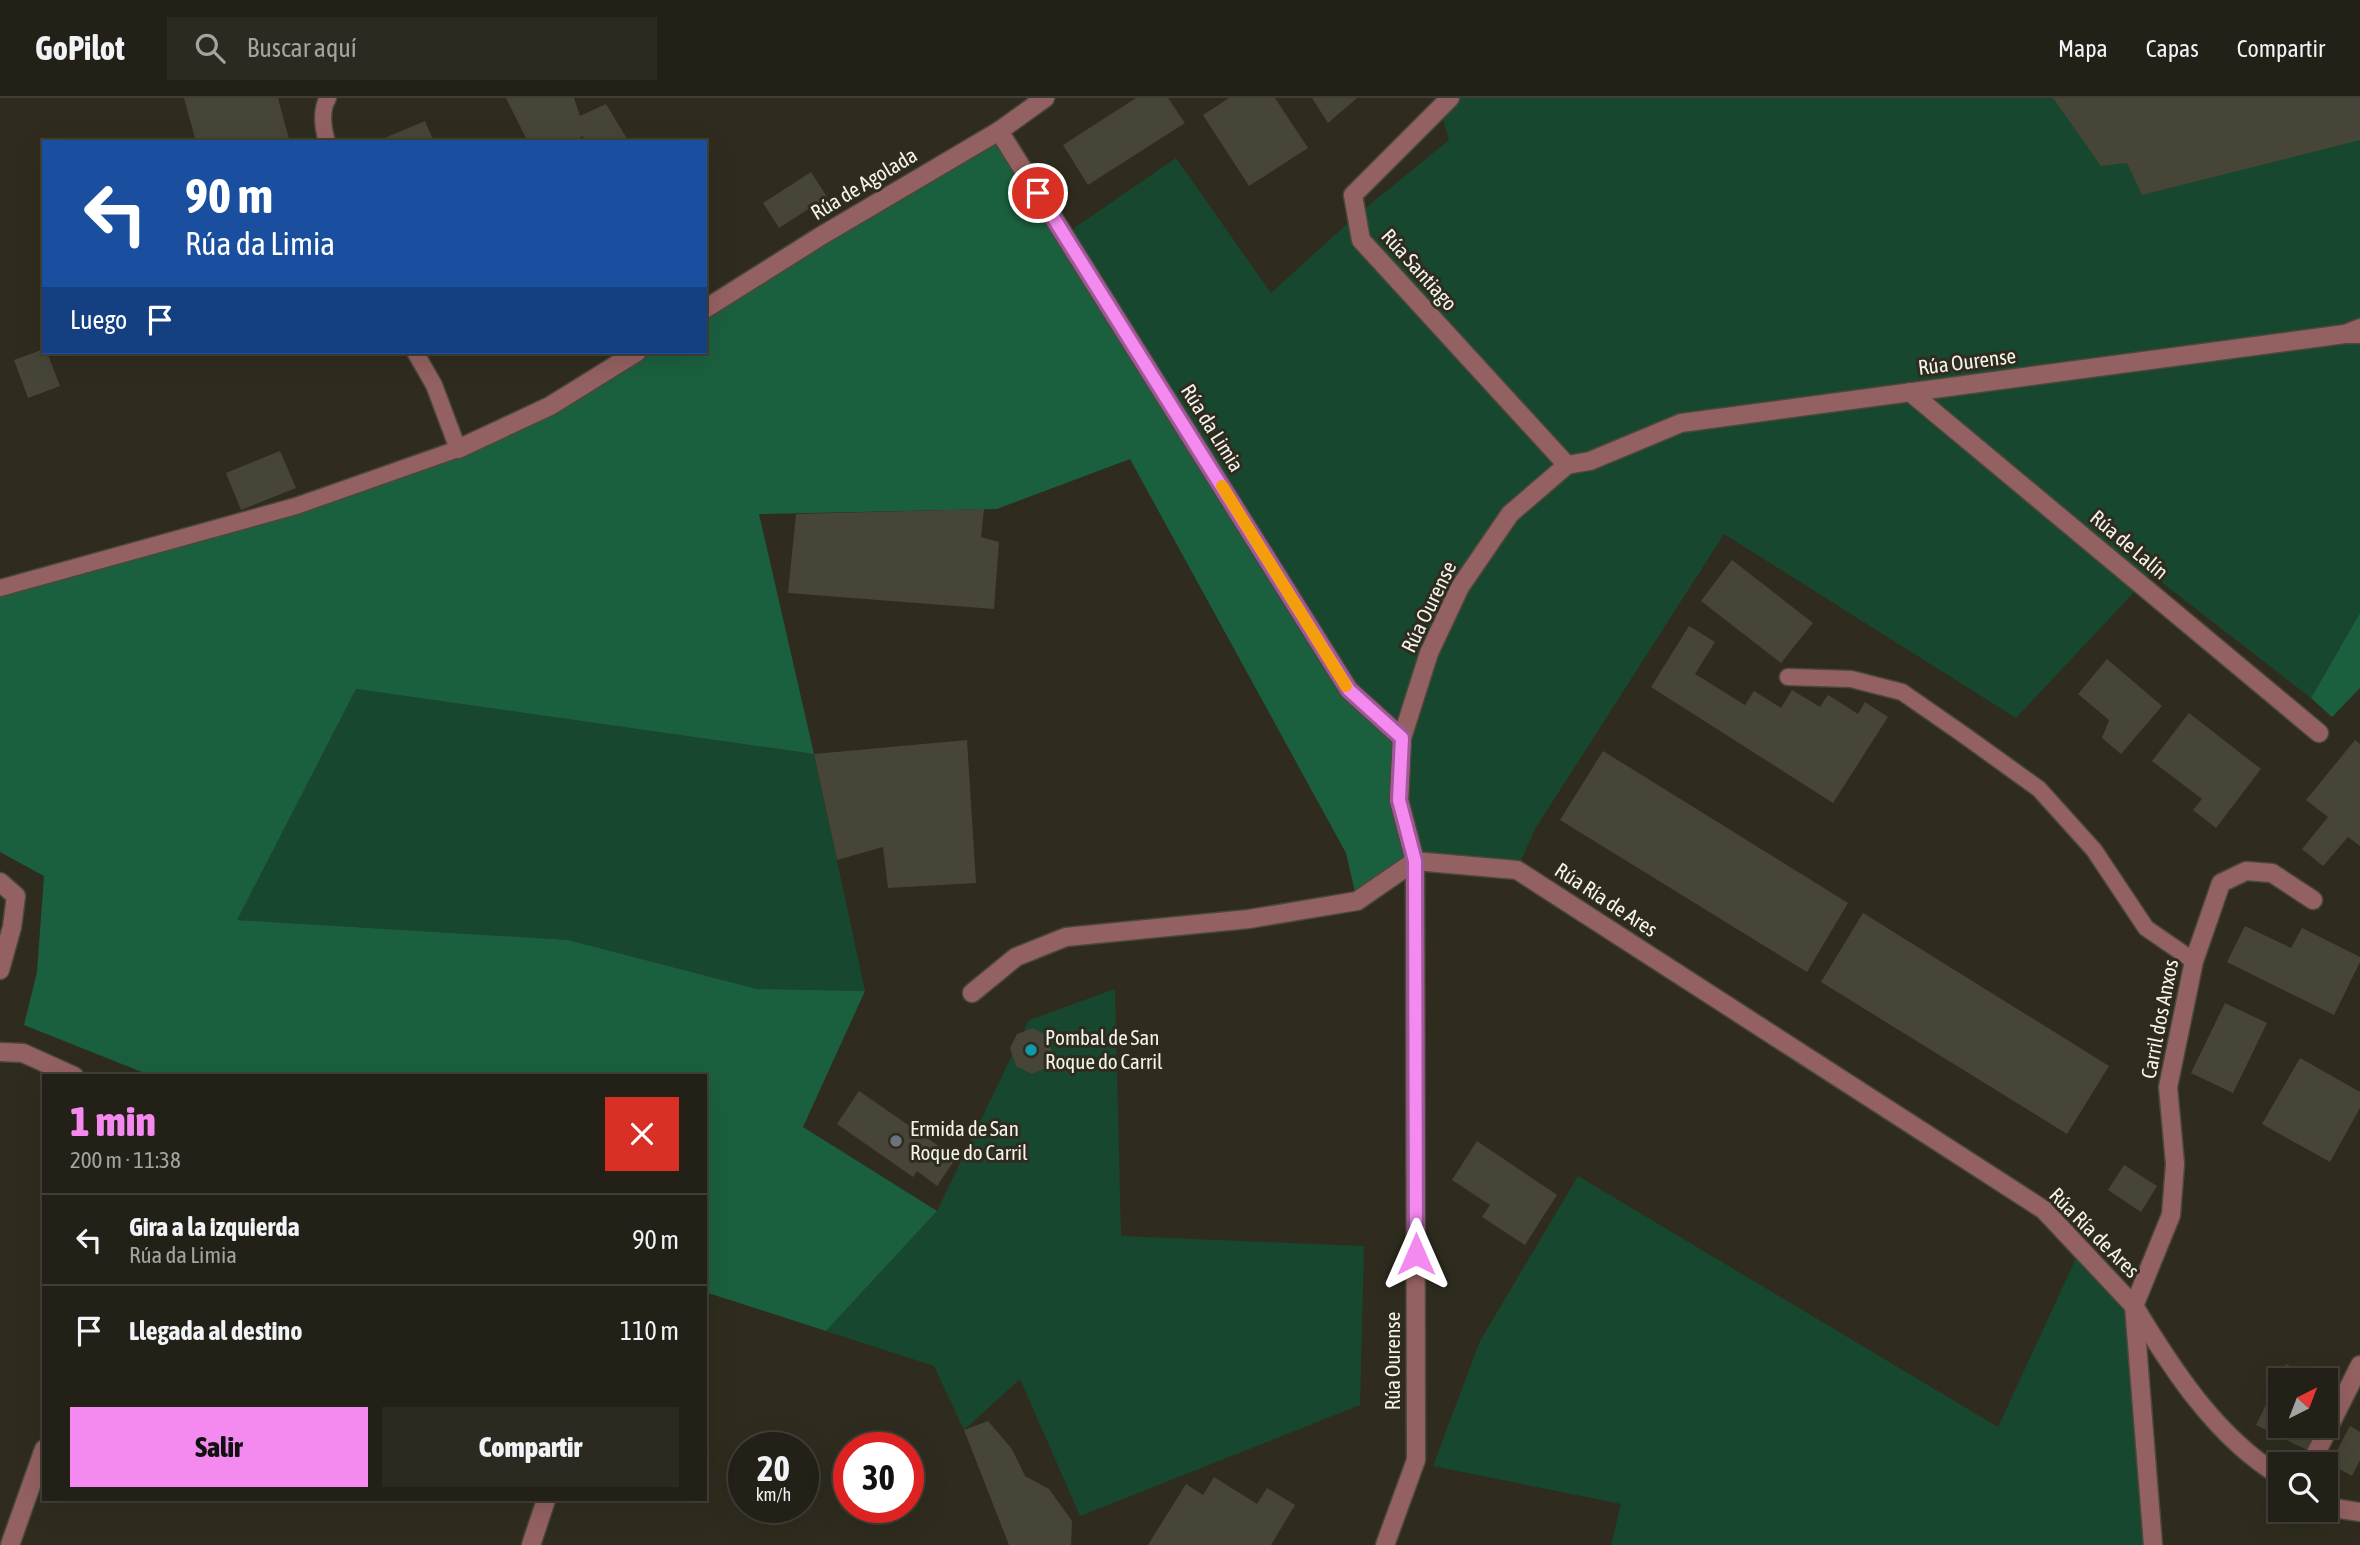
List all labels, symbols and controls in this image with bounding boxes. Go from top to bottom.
search box [167,17,657,80]
text: GoPilot [35,29,125,67]
icon: search [191,29,229,67]
text: Buscar aquí [247,33,357,63]
text: Mapa [2058,35,2108,62]
text: Capas [2146,35,2199,62]
text: Compartir [2237,35,2325,62]
street label: Rúa de Agolada [806,142,921,224]
pin [1008,163,1068,223]
text: 90 m [185,167,273,223]
icon: left [70,168,161,259]
icon: arrive [1019,174,1057,212]
street label: Rúa Santiago [1377,224,1463,315]
text: Rúa da Limia [185,225,335,262]
icon: arrive [141,301,179,339]
text: Luego [70,305,127,335]
street label: Rúa Ourense [1917,343,2017,379]
street label: Rúa da Limia [1177,379,1249,476]
street label: Rúa de Lalín [2086,505,2173,584]
street label: Rúa Ourense [1396,557,1460,656]
street label: Rúa Ría de Ares [1551,857,1662,941]
street label: Carril dos Anxos [2136,957,2182,1081]
place label: Pombal de San Roque do Carril [1045,1025,1163,1073]
marker: Pombal de San Roque do Carril [1023,1042,1039,1058]
text: 1 min [70,1097,156,1145]
button: close [605,1097,679,1171]
place label: Ermida de San Roque do Carril [910,1116,1028,1164]
marker: Ermida de San Roque do Carril [888,1133,904,1149]
text: 200 m · 11:38 [70,1147,181,1173]
street label: Rúa Ría de Ares [2045,1182,2145,1282]
text: Gira a la izquierda [129,1212,300,1242]
position arrow [1379,1217,1453,1291]
icon: left [70,1221,108,1259]
text: 90 m [632,1225,679,1255]
text: Rúa da Limia [129,1242,237,1268]
icon: arrive [70,1312,108,1350]
street label: Rúa Ourense [1380,1312,1404,1410]
text: Llegada al destino [129,1316,302,1346]
text: 110 m [620,1316,679,1346]
north arrow [2268,1368,2338,1438]
map controls [2268,1368,2338,1522]
button: Salir [70,1407,368,1487]
button: Compartir [382,1407,679,1487]
speed limit sign: 30 [833,1432,924,1523]
text: 20 [757,1448,790,1488]
button: search [2268,1452,2338,1522]
text: km/h [756,1484,791,1505]

